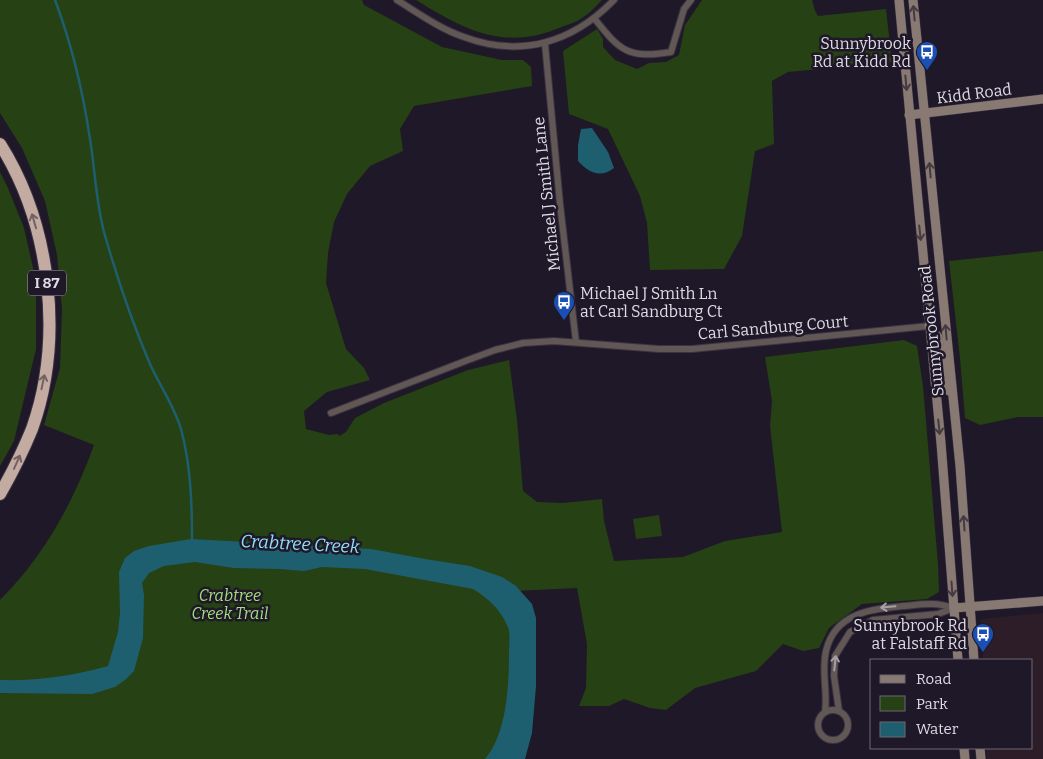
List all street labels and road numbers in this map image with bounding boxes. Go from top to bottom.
street label: Kidd Road [935,79,1013,108]
street label: Michael J Smith Lane [529,116,564,272]
street label: Sunnybrook Road [915,264,948,397]
road number: I 87 [28,270,66,296]
street label: Carl Sandburg Court [697,311,849,344]

